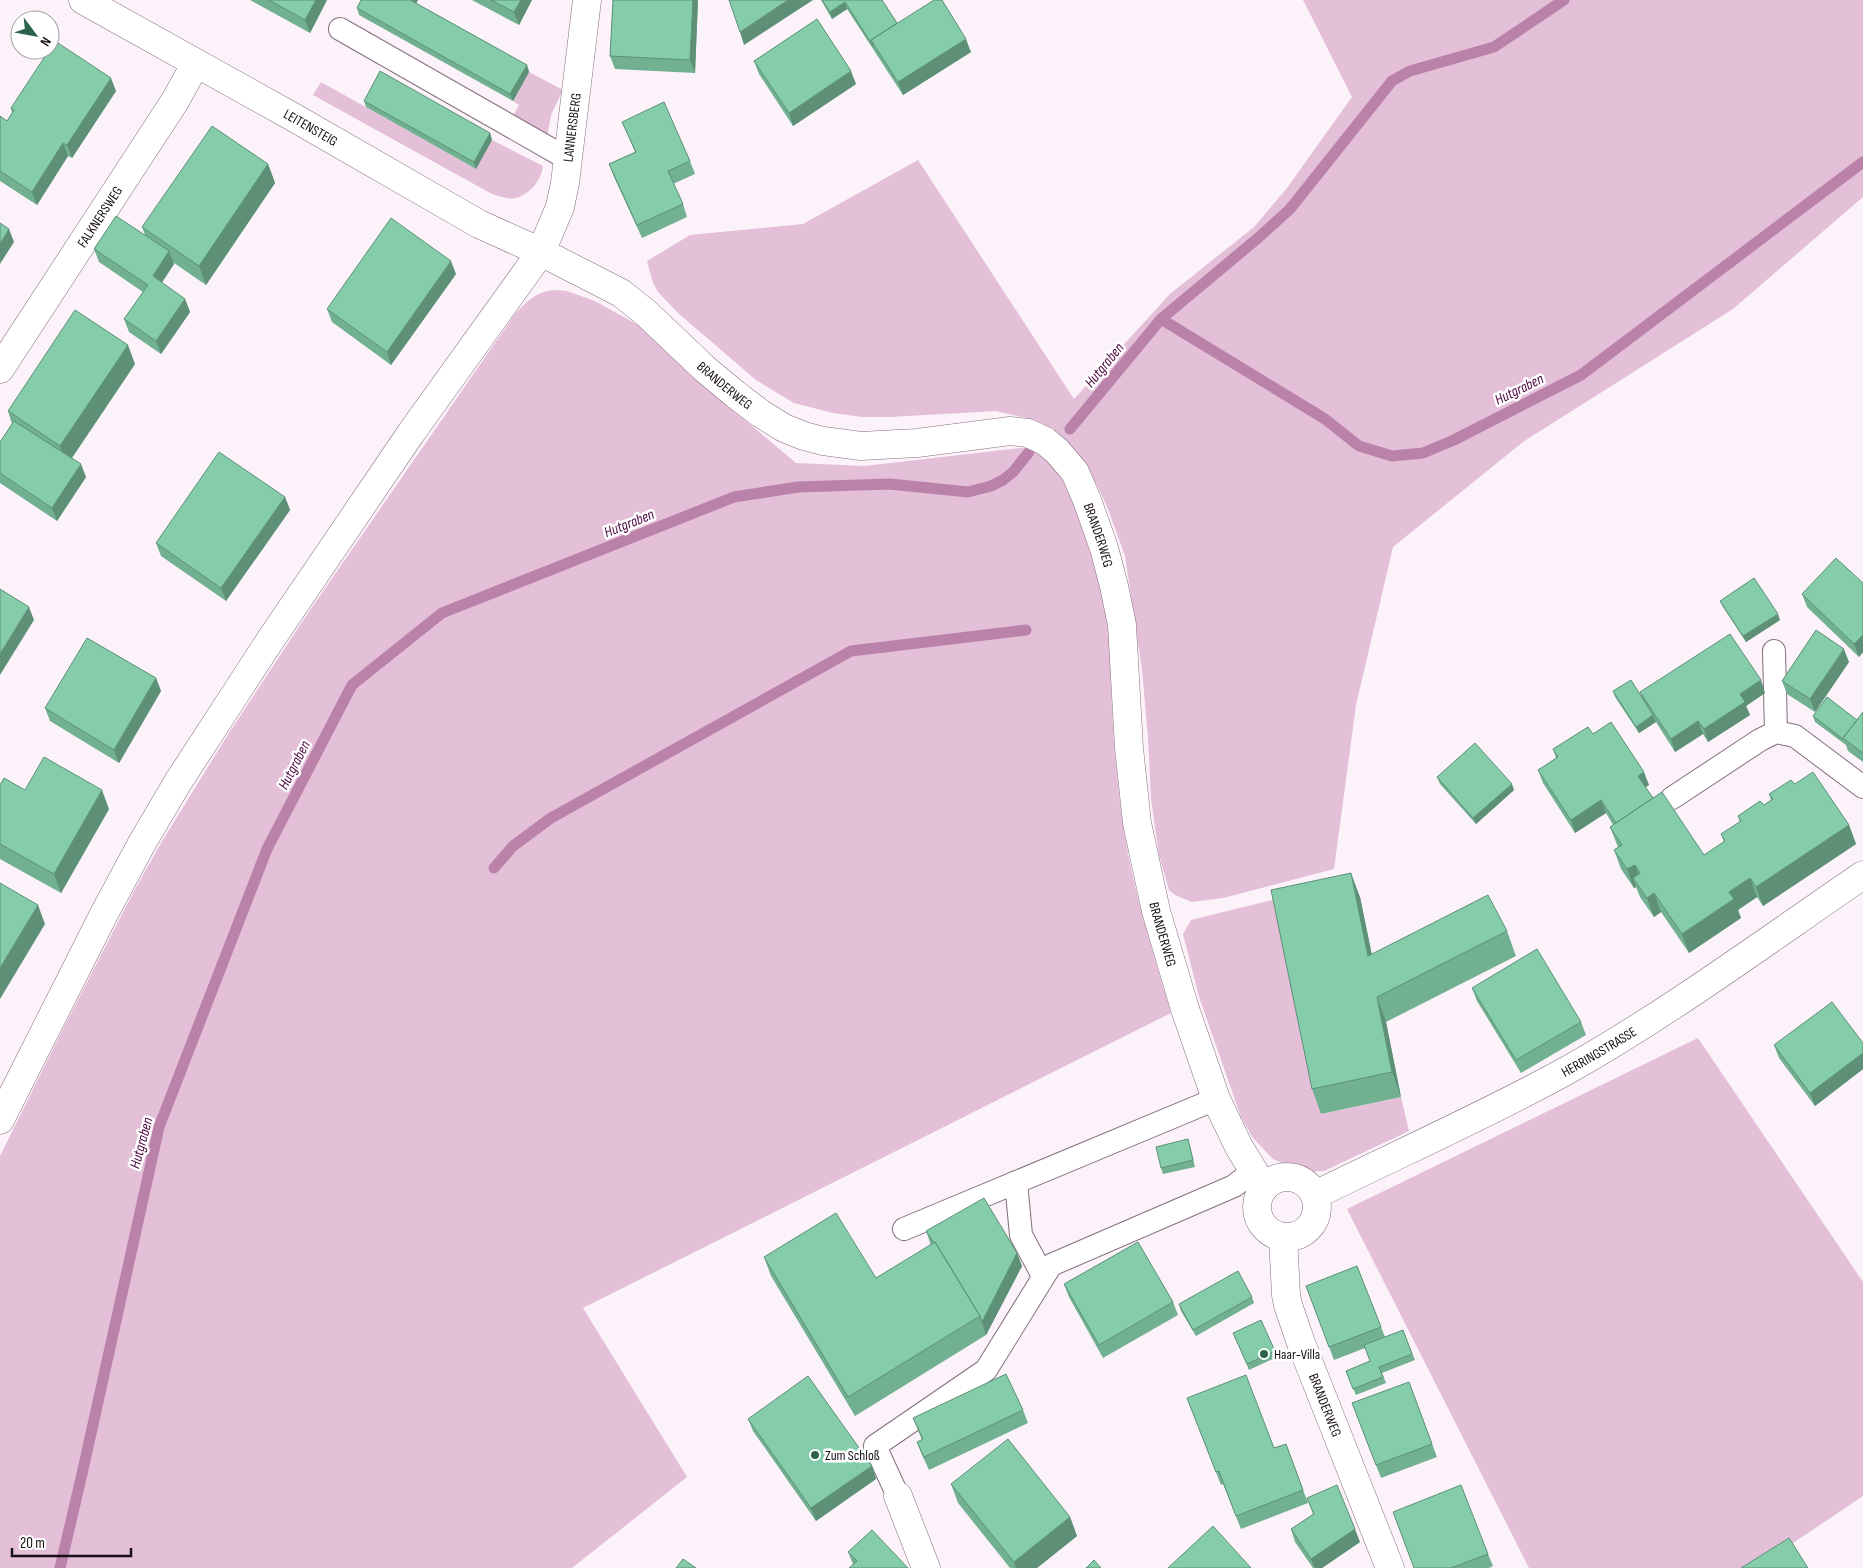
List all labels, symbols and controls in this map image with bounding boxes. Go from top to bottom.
north arrow [10,10,60,60]
text: N [36,34,55,49]
street label: LANNERSBERG [560,92,585,163]
street label: LEITENSTEIG [281,106,341,150]
street label: FALKNERSWEG [74,183,126,251]
water label: Hutgraben [1081,339,1128,392]
street label: BRANDERWEG [693,358,756,413]
water label: Hutgraben [1492,369,1547,409]
street label: BRANDERWEG [1080,501,1117,569]
water label: Hutgraben [601,505,657,542]
water label: Hutgraben [274,738,315,793]
street label: BRANDERWEG [1145,901,1180,969]
street label: HERRINGSTRASSE [1559,1023,1640,1081]
water label: Hutgraben [126,1115,157,1171]
place label: Haar-Villa [1274,1346,1320,1363]
marker: Haar-Villa [1258,1348,1270,1360]
street label: BRANDERWEG [1305,1371,1345,1439]
place label: Zum Schloß [825,1447,880,1464]
marker: Zum Schloß [809,1449,821,1461]
scale bar [12,1526,131,1558]
text: 20 m [20,1534,45,1553]

